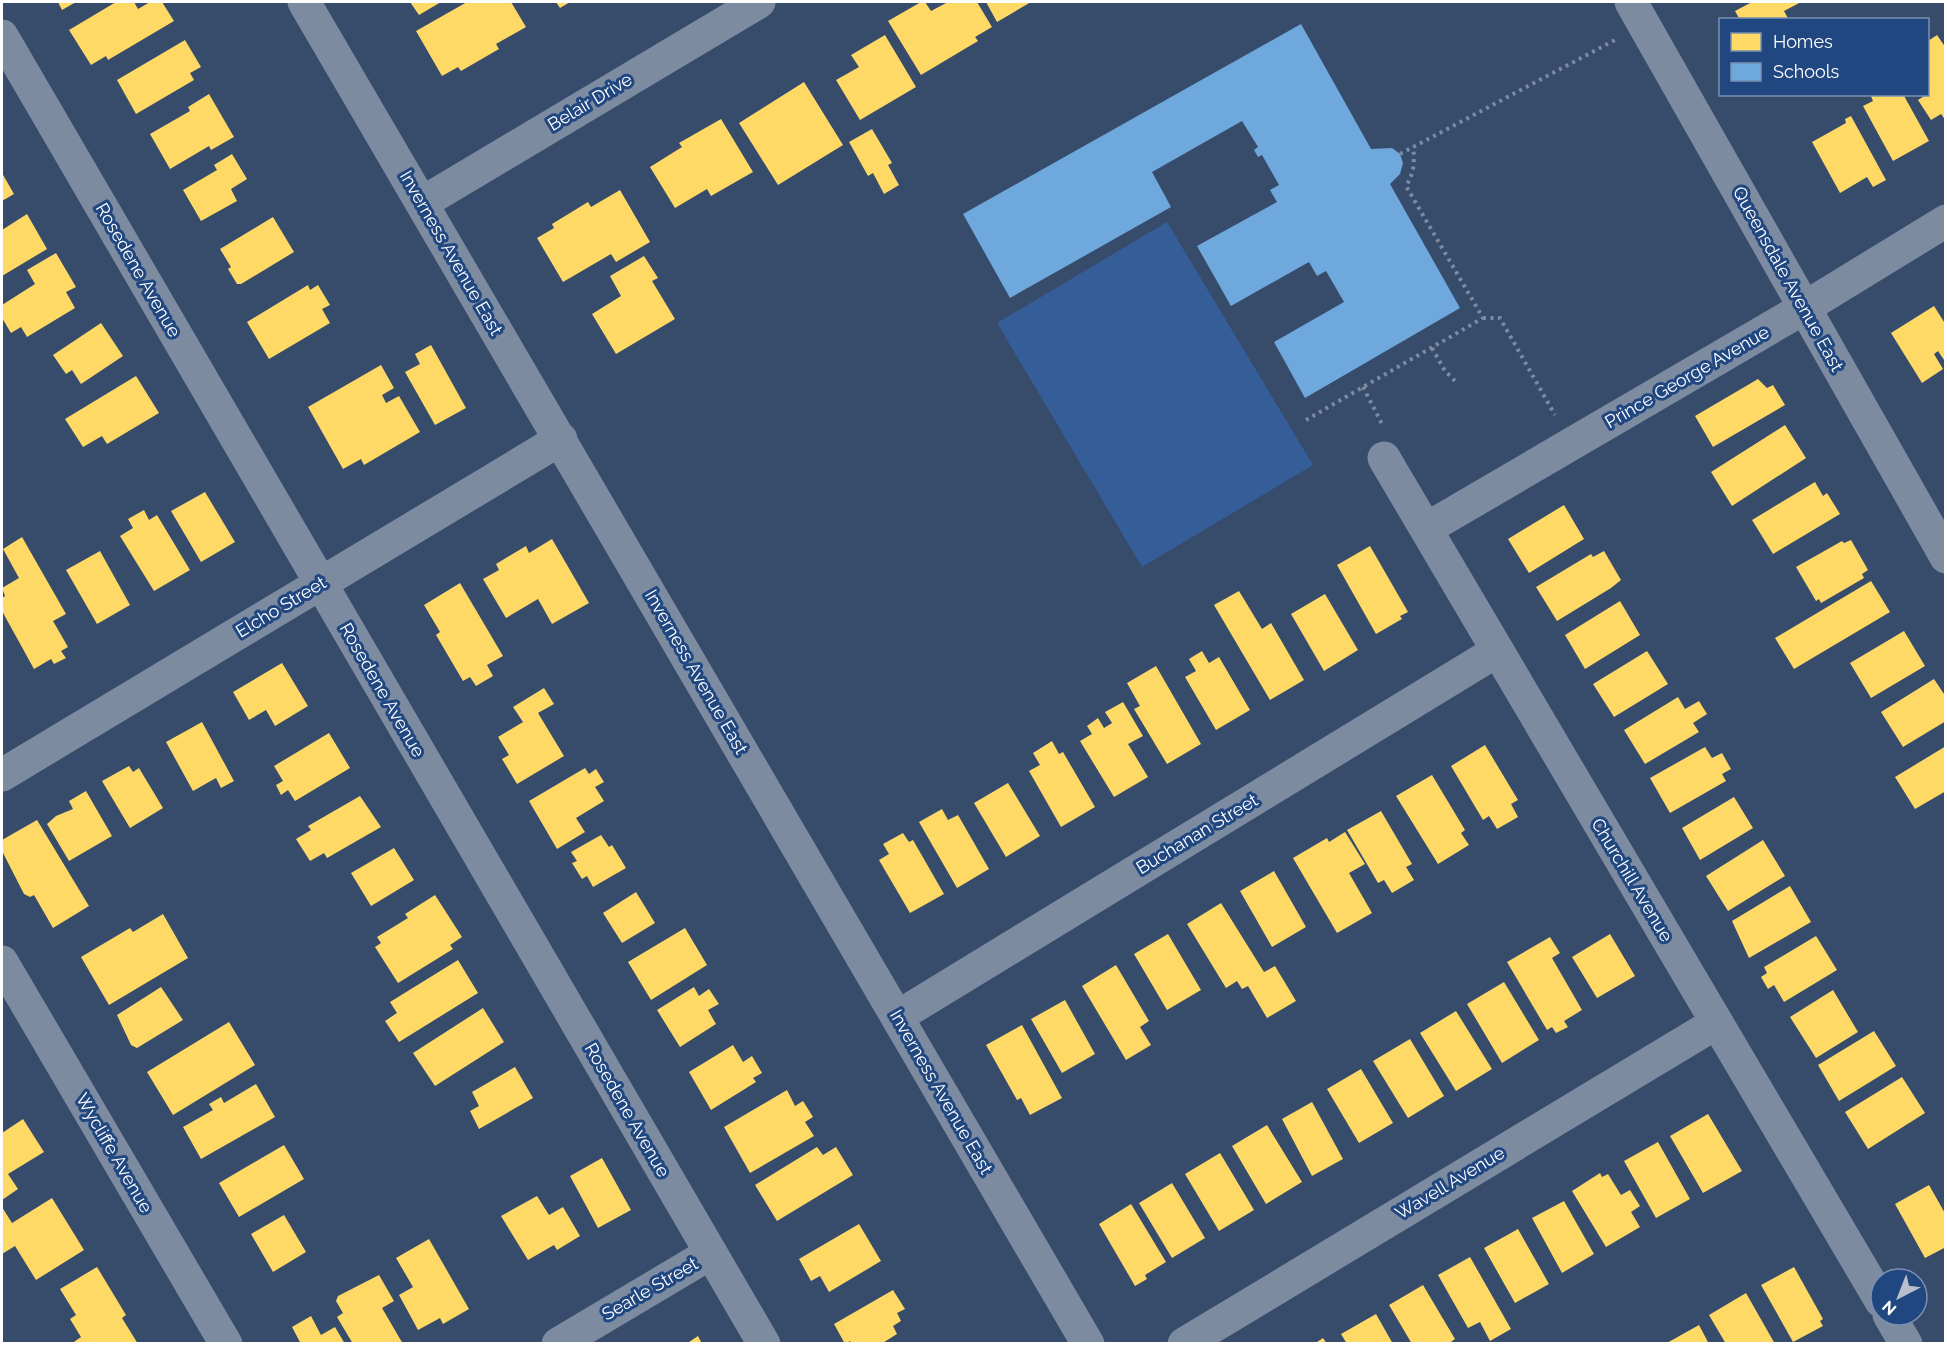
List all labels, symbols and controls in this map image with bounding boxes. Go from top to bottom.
legend [1719,18,1929,96]
text: Homes [1773,31,1833,52]
text: Schools [1773,61,1840,82]
street label: Belair Drive [544,68,636,135]
street label: Inverness Avenue East [396,167,507,339]
street label: Queensdale Avenue East [1729,183,1848,375]
street label: Rosedene Avenue [91,199,186,341]
street label: Prince George Avenue [1601,321,1773,432]
street label: Elcho Street [232,571,330,642]
street label: Inverness Avenue East [641,586,752,758]
street label: Rosedene Avenue [335,619,430,761]
street label: Buchanan Street [1132,789,1261,878]
street label: Churchill Avenue [1587,814,1678,946]
street label: Inverness Avenue East [886,1006,997,1178]
street label: Rosedene Avenue [580,1039,675,1181]
street label: Wycliffe Avenue [72,1089,157,1217]
street label: Wavell Avenue [1391,1142,1509,1223]
street label: Searle Street [598,1253,702,1325]
north arrow [1869,1267,1929,1327]
text: N [1878,1297,1900,1319]

